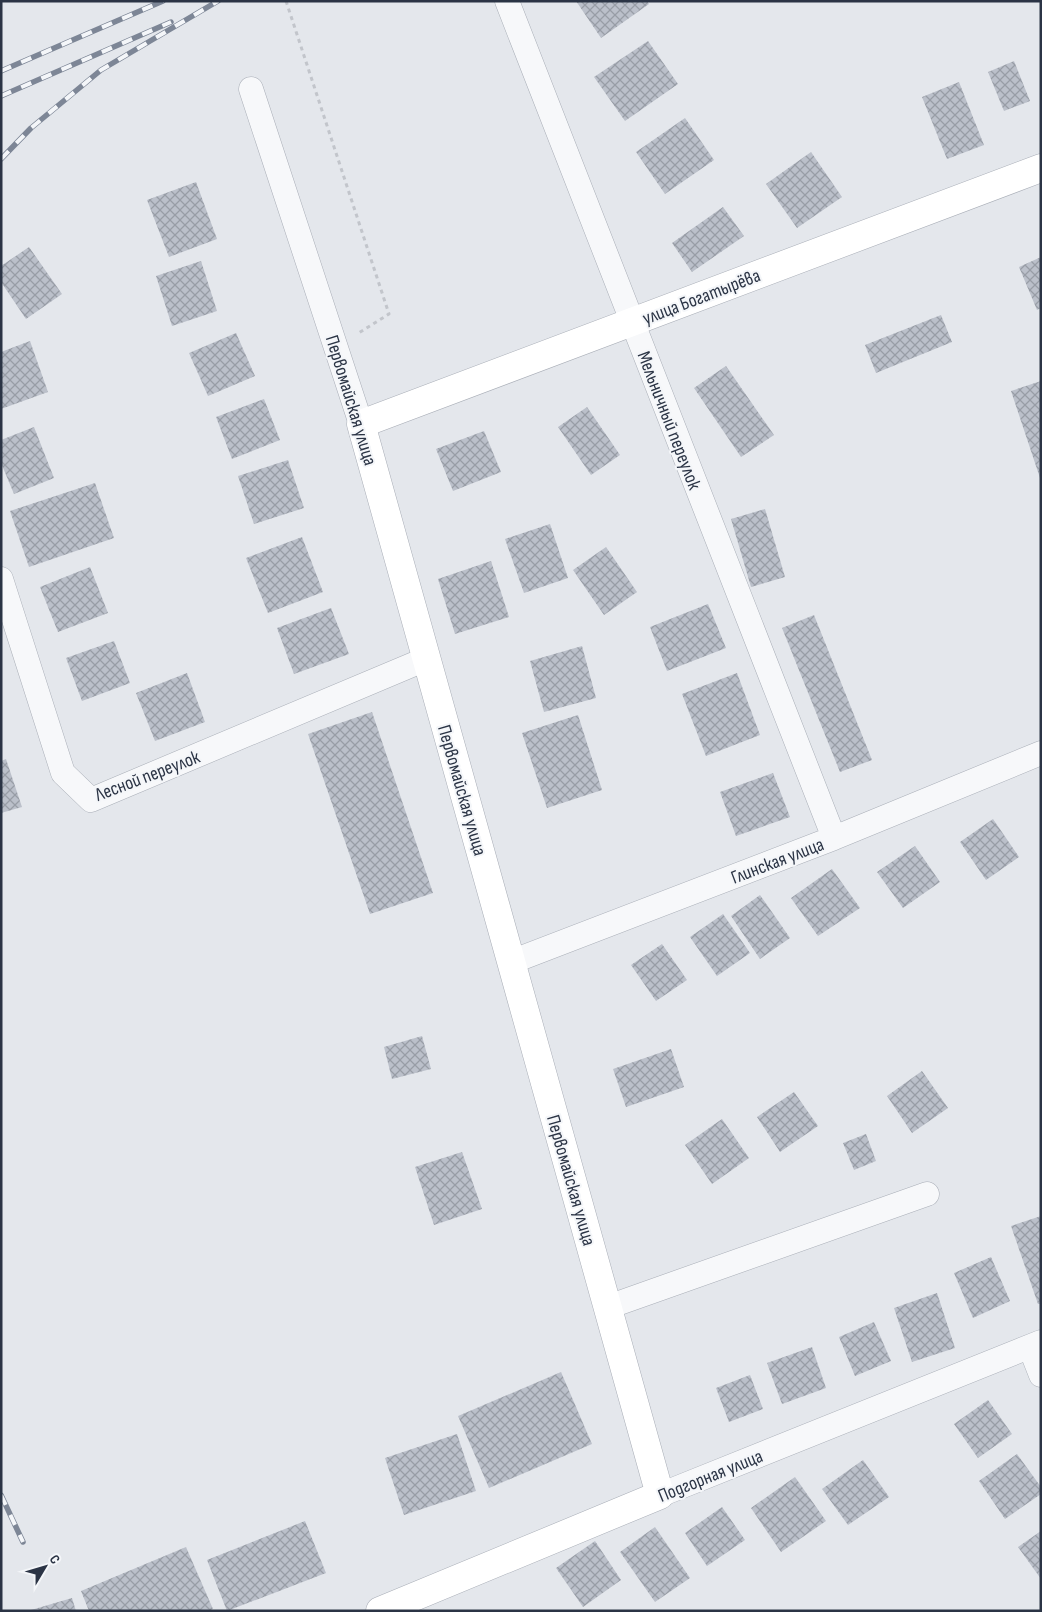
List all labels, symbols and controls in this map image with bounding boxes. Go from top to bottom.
street label: улица Богатырёва [639,264,764,330]
street label: Первомайская улица [320,333,381,468]
street label: Мельничный переулок [632,348,706,494]
street label: Первомайская улица [432,722,491,858]
street label: Лесной переулок [91,746,204,807]
street label: Глинская улица [728,833,827,890]
street label: Первомайская улица [541,1112,600,1248]
street label: Подгорная улица [655,1445,766,1508]
north arrow [20,1542,70,1592]
text: С [46,1551,64,1567]

